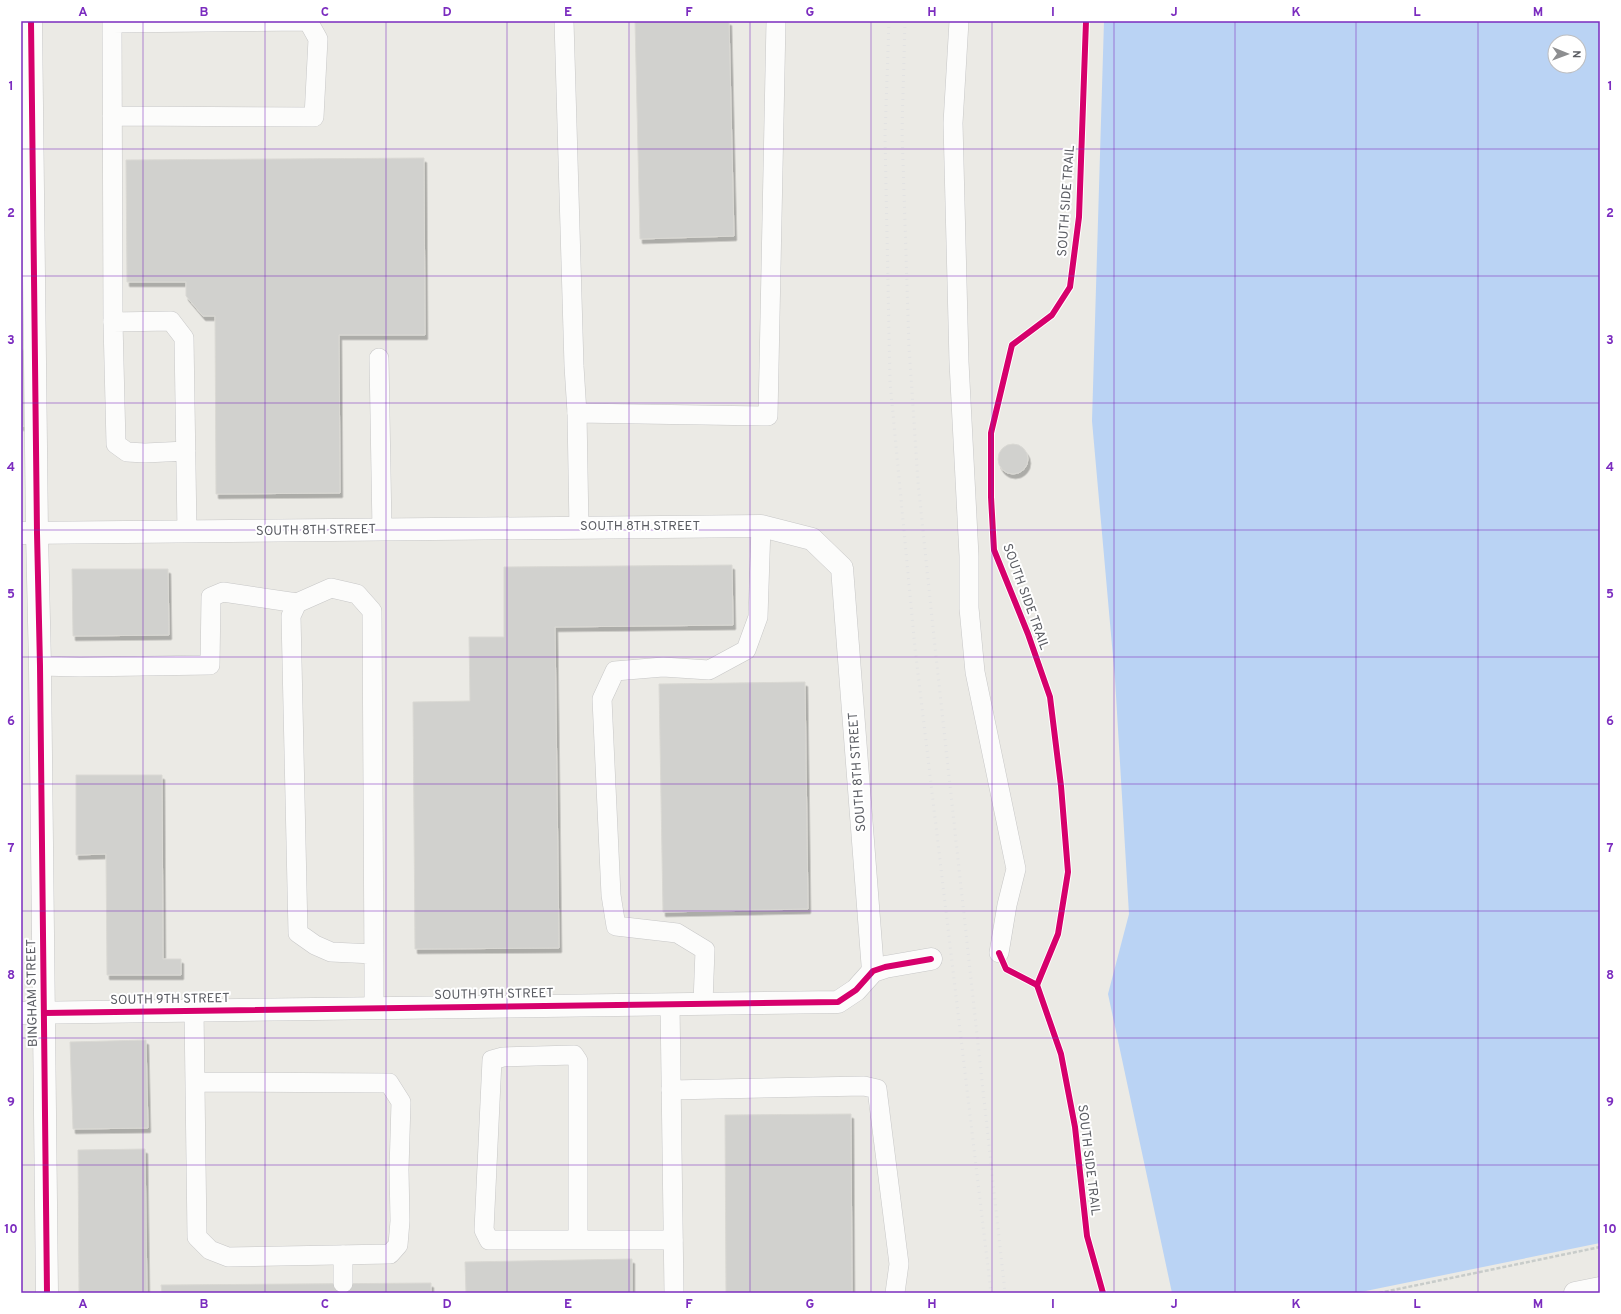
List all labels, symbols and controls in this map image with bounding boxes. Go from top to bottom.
text: A [78,5,88,21]
text: B [200,5,209,21]
text: C [321,5,329,21]
text: D [442,5,452,21]
text: E [564,5,572,21]
text: F [685,5,693,21]
text: G [806,5,815,21]
text: H [927,5,937,21]
text: I [1051,5,1055,21]
text: J [1170,5,1178,21]
text: K [1291,5,1301,21]
text: L [1413,5,1421,21]
text: M [1533,5,1543,21]
north arrow [1547,34,1587,74]
text: N [1569,50,1583,58]
text: 1 [8,79,14,95]
text: 1 [1607,79,1613,95]
street label: SOUTH SIDE TRAIL [1055,145,1079,257]
text: 2 [7,206,15,222]
text: 2 [1606,206,1614,222]
text: 3 [7,333,15,349]
text: 3 [1606,333,1614,349]
text: 4 [7,460,15,476]
text: 4 [1606,460,1614,476]
street label: SOUTH 8TH STREET [580,519,700,535]
street label: SOUTH 8TH STREET [256,522,376,540]
street label: SOUTH SIDE TRAIL [998,542,1052,652]
text: 5 [7,587,15,603]
text: 5 [1606,587,1614,603]
street label: SOUTH 8TH STREET [846,712,870,832]
text: 6 [7,714,15,730]
text: 6 [1606,714,1614,730]
text: 7 [8,841,15,857]
text: 7 [1607,841,1614,857]
street label: BINGHAM STREET [24,939,42,1047]
text: 8 [7,968,15,984]
text: 8 [1606,968,1614,984]
street label: SOUTH 9TH STREET [434,986,554,1004]
street label: SOUTH 9TH STREET [110,991,230,1009]
text: 9 [7,1095,15,1111]
text: 9 [1606,1095,1614,1111]
street label: SOUTH SIDE TRAIL [1073,1104,1103,1216]
text: 10 [4,1222,18,1238]
text: 10 [1603,1222,1617,1238]
text: A [78,1297,88,1313]
text: B [200,1297,209,1313]
text: C [321,1297,329,1313]
text: D [442,1297,452,1313]
text: E [564,1297,572,1313]
text: F [685,1297,693,1313]
text: G [806,1297,815,1313]
text: H [927,1297,937,1313]
text: I [1051,1297,1055,1313]
text: J [1170,1297,1178,1313]
text: K [1291,1297,1301,1313]
text: L [1413,1297,1421,1313]
text: M [1533,1297,1543,1313]

